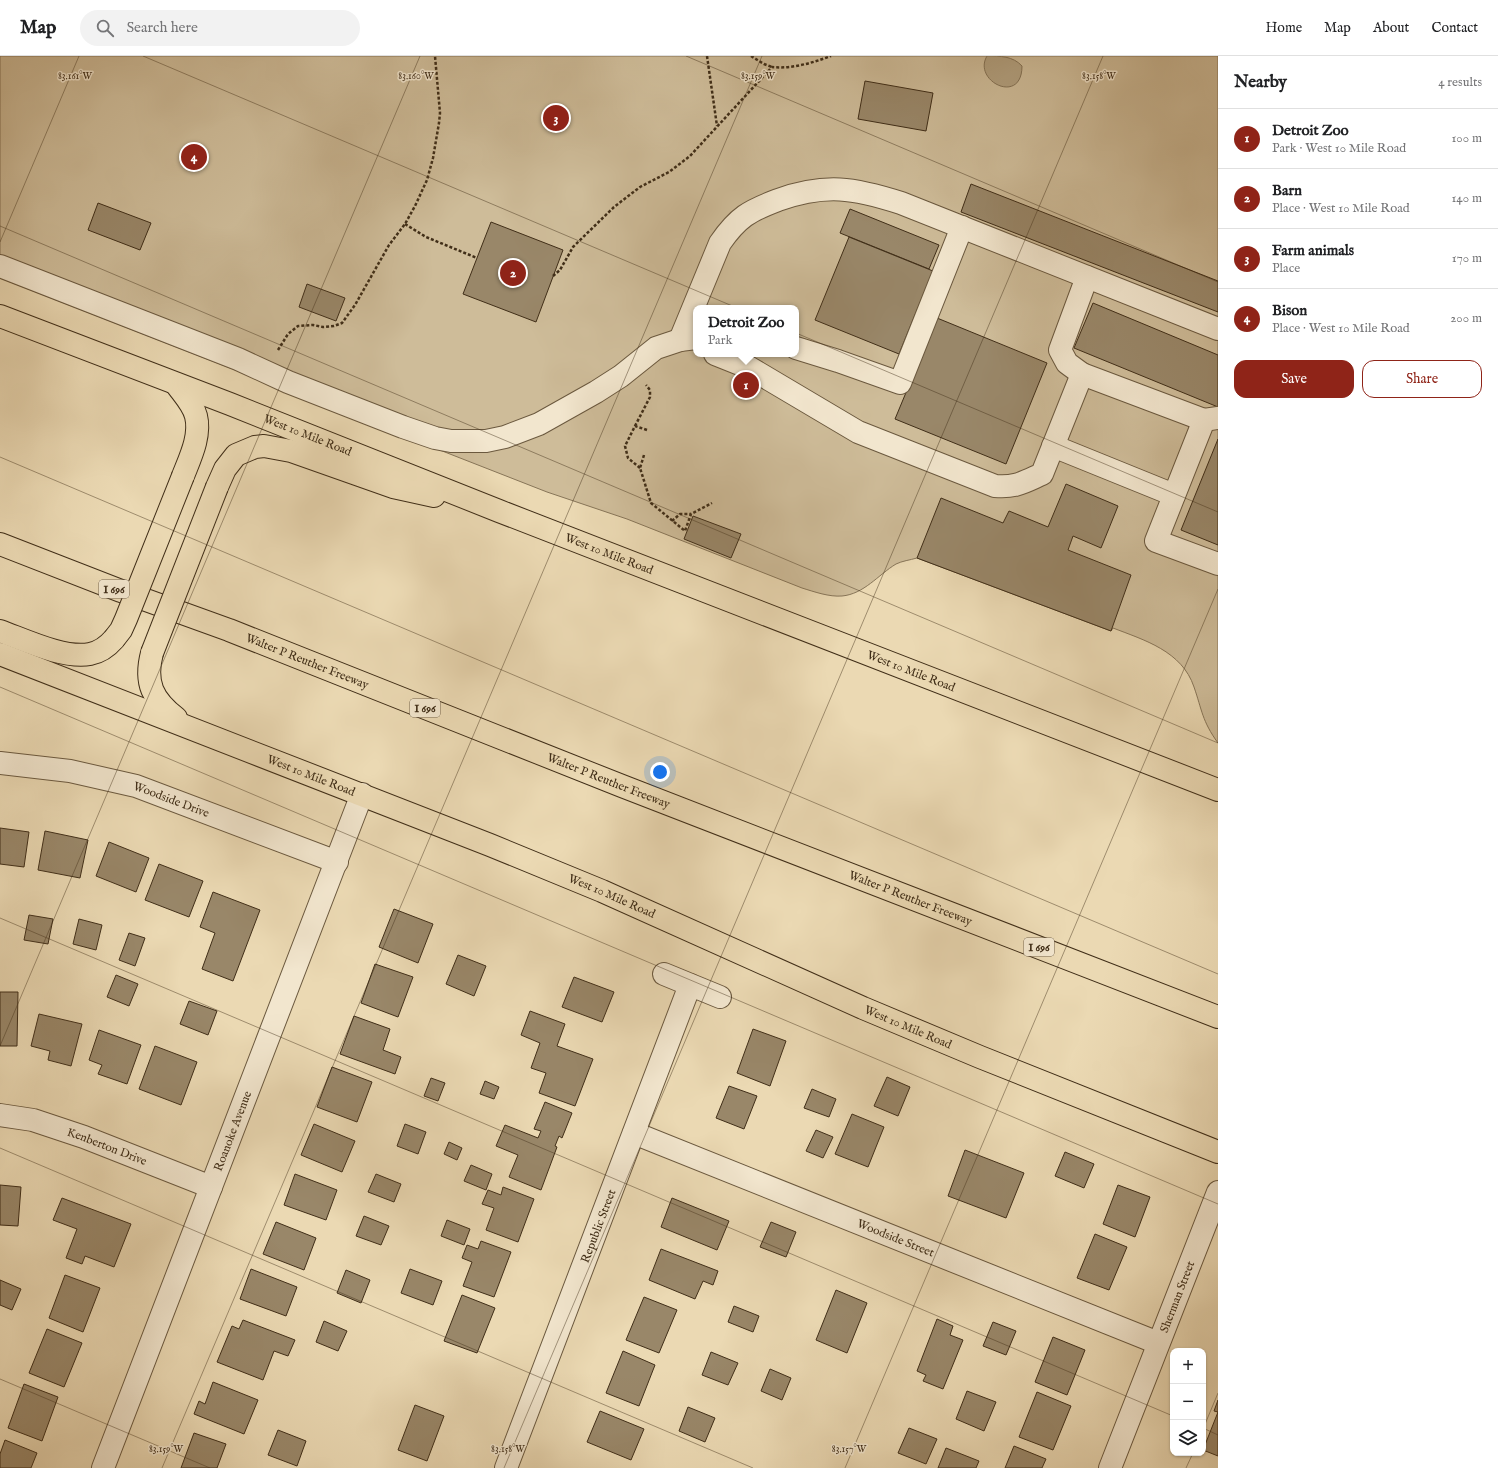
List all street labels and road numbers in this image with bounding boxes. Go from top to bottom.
street label: West 10 Mile Road [261,411,354,460]
street label: West 10 Mile Road [563,530,656,578]
road number: I 696 [99,580,129,598]
street label: Walter P Reuther Freeway [244,630,371,693]
street label: West 10 Mile Road [865,648,958,696]
road number: I 696 [410,699,440,717]
street label: Walter P Reuther Freeway [545,750,672,812]
street label: West 10 Mile Road [265,752,358,800]
street label: Woodside Drive [131,779,212,821]
street label: Walter P Reuther Freeway [847,868,974,929]
street label: West 10 Mile Road [566,871,658,922]
road number: I 696 [1024,938,1054,956]
street label: West 10 Mile Road [862,1002,954,1053]
street label: Roanoke Avenue [211,1089,255,1173]
street label: Kenberton Drive [65,1125,149,1169]
street label: Republic Street [578,1187,620,1265]
street label: Woodside Street [855,1216,936,1261]
street label: Sherman Street [1157,1259,1198,1335]

